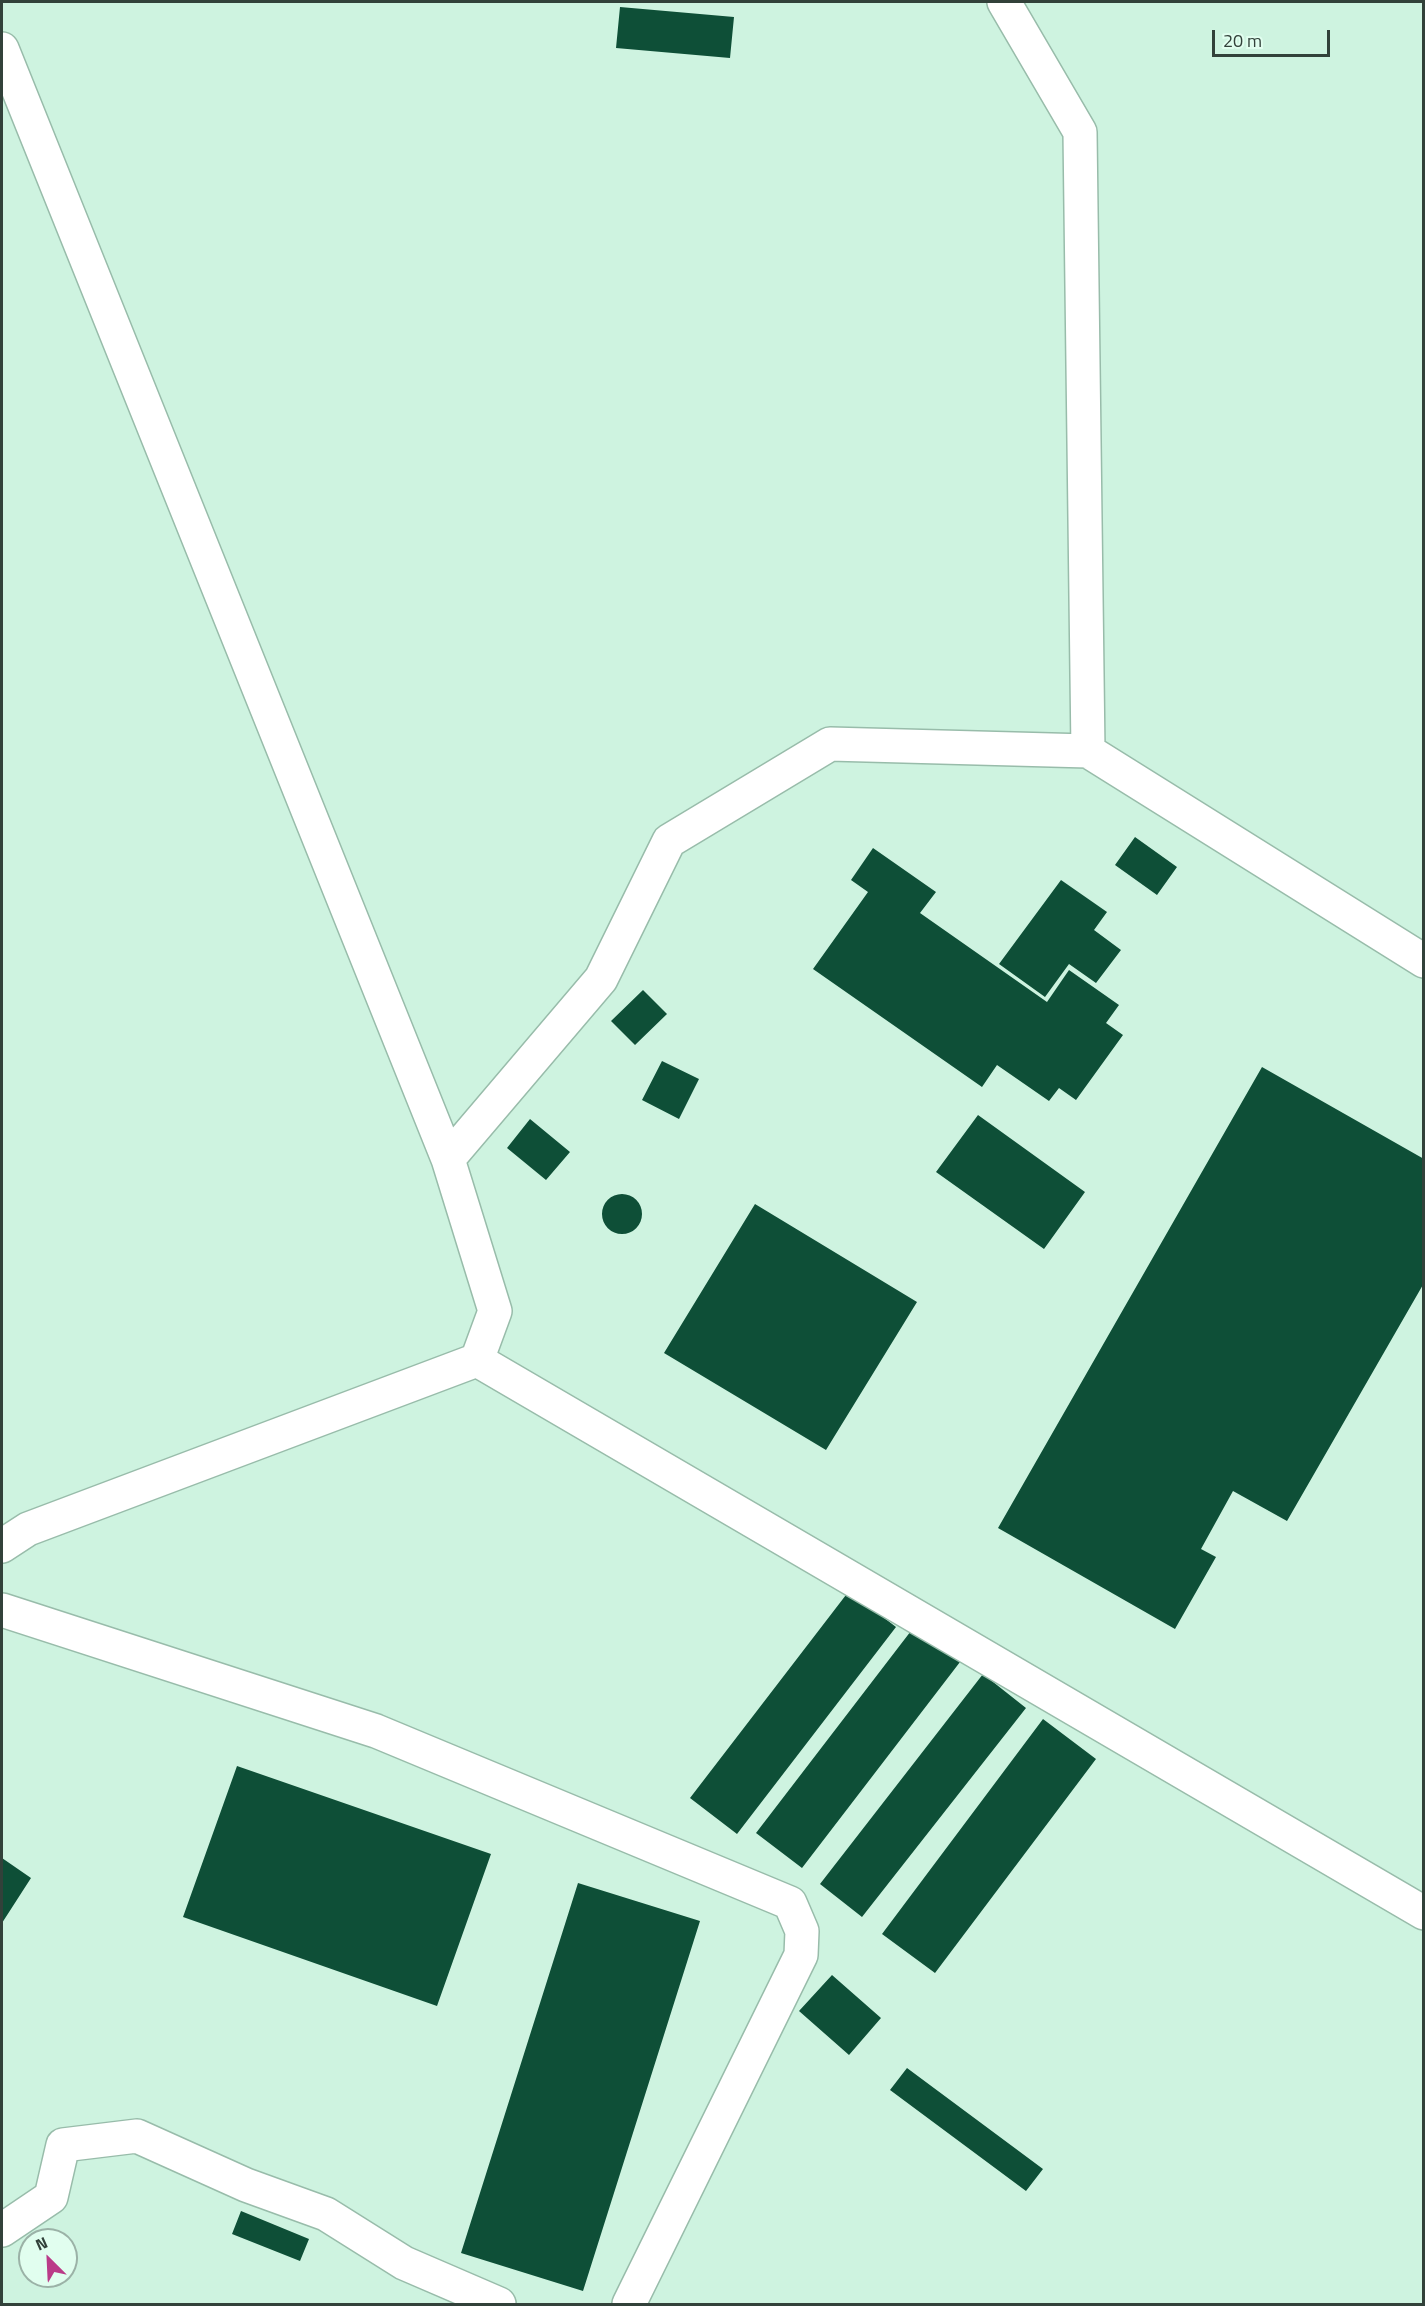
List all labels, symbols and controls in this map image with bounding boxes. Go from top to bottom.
scale bar [1215,18,1334,56]
text: 20 m [1223,27,1262,54]
north arrow [18,2228,78,2288]
text: N [32,2230,51,2257]

